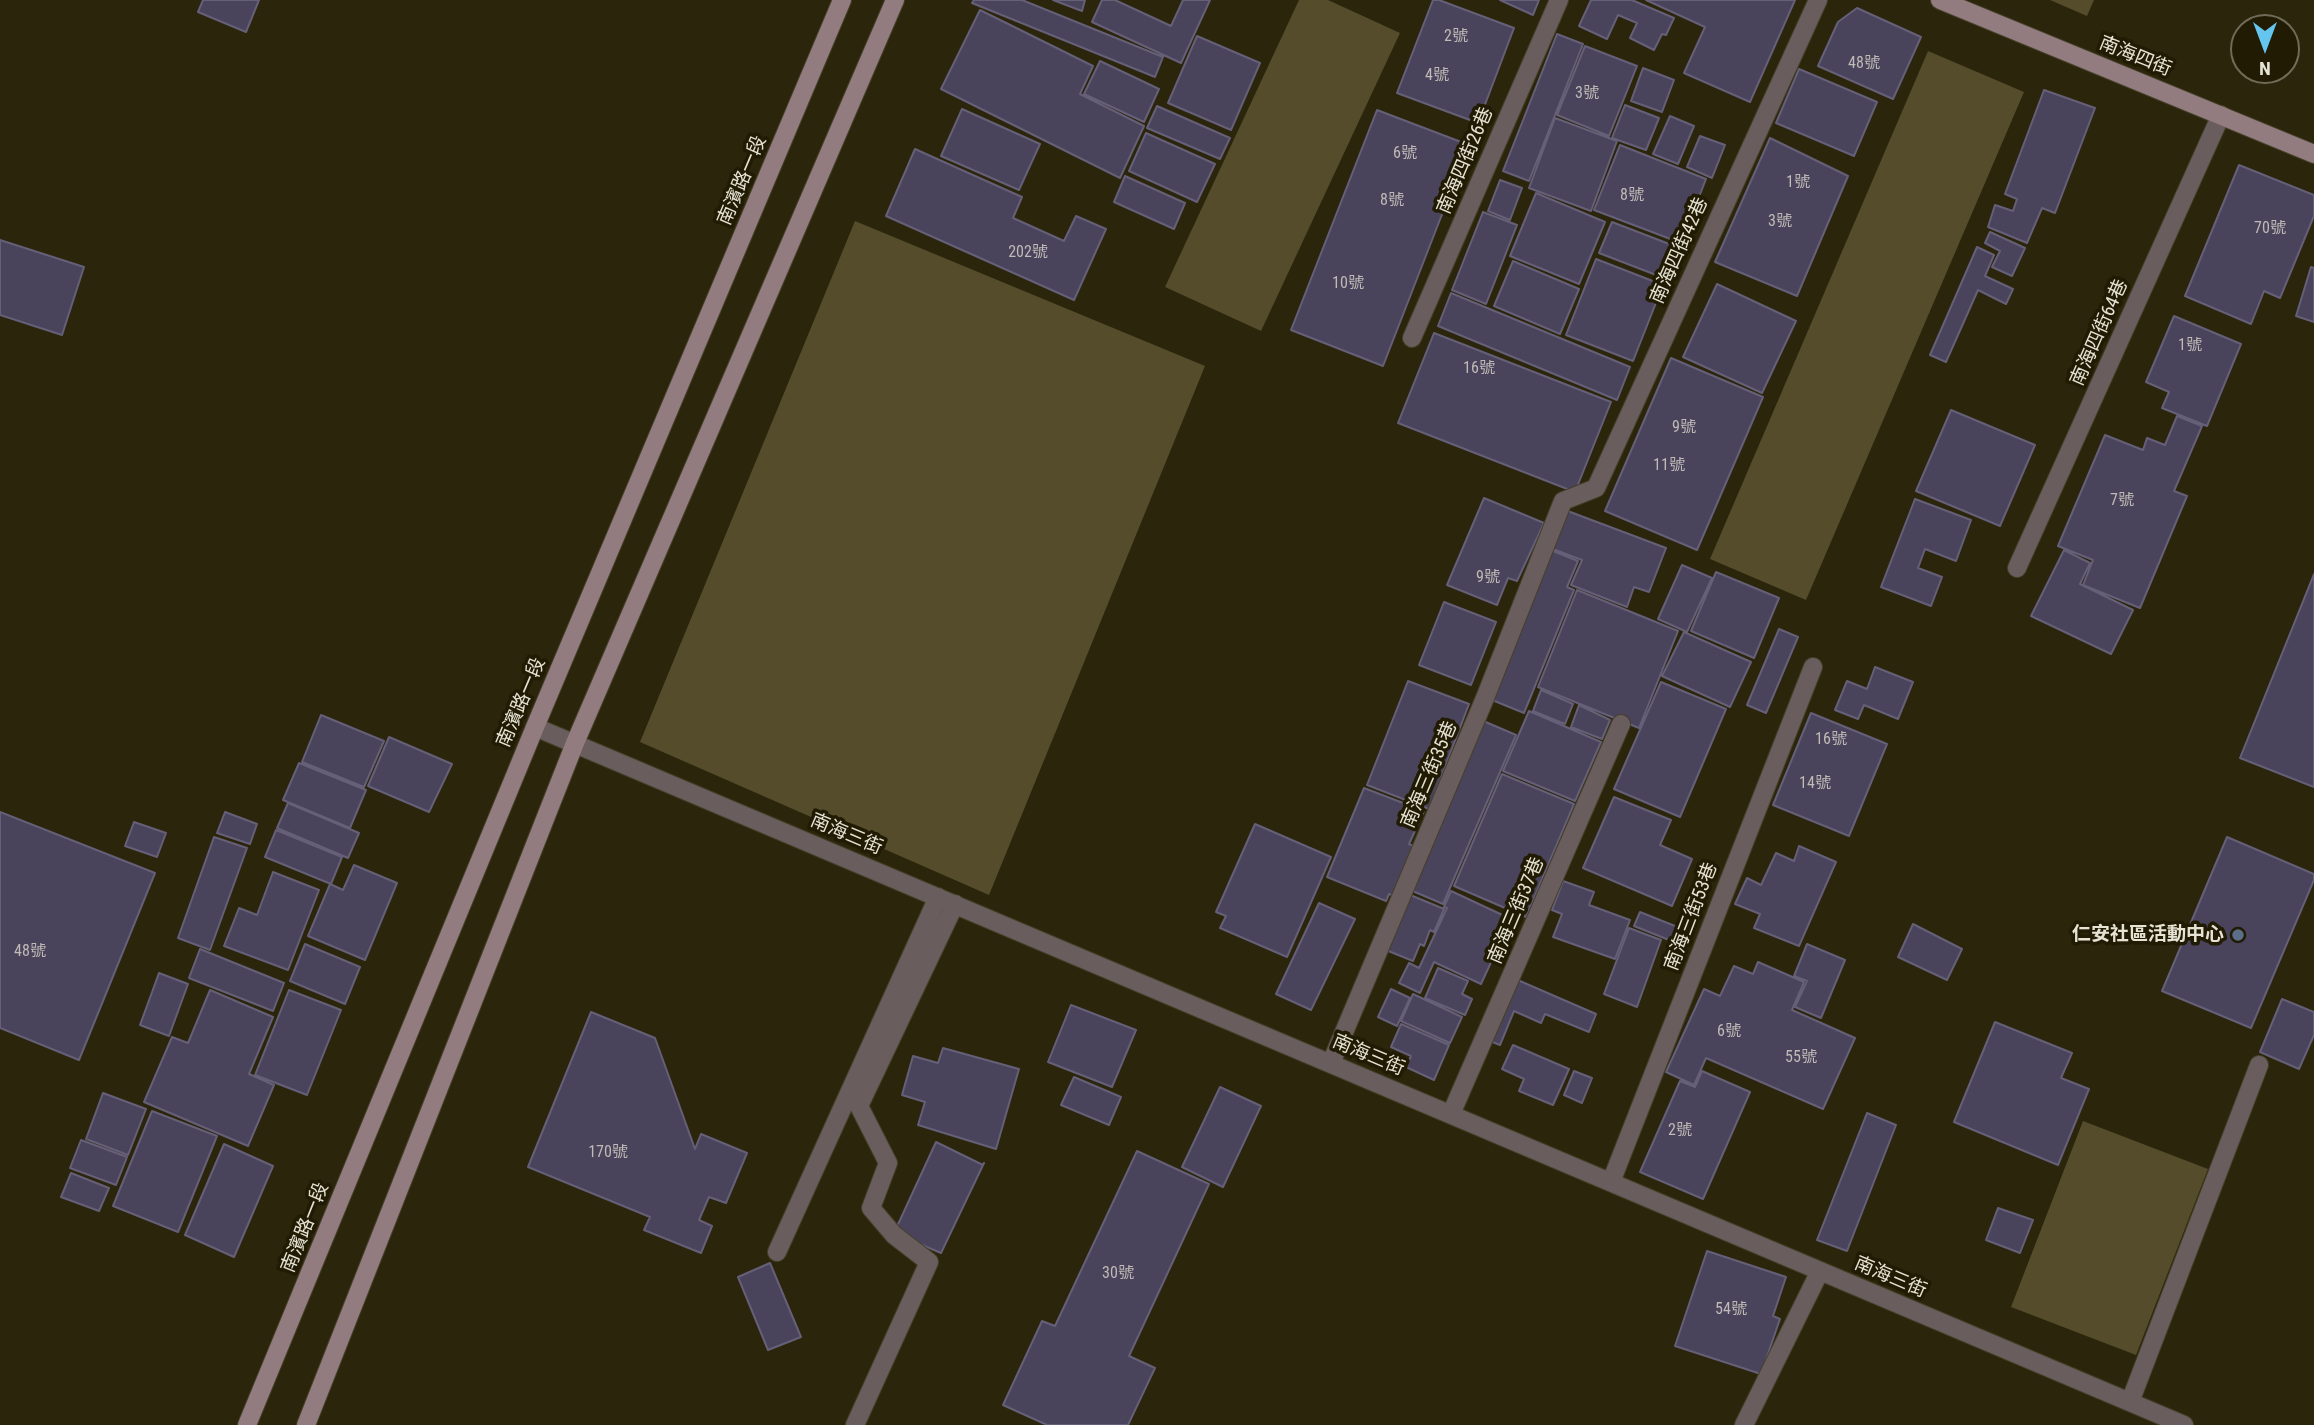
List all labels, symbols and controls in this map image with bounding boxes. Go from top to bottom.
north arrow [2230,14,2300,84]
house number: 2號 [1444,27,1468,47]
street label: 南海四街 [2095,32,2175,82]
house number: 48號 [1848,54,1880,74]
text: N [2259,57,2271,80]
house number: 4號 [1425,66,1449,86]
house number: 3號 [1575,84,1599,104]
street label: 南海四街26巷 [1433,104,1499,218]
street label: 南濱路一段 [714,133,772,229]
house number: 6號 [1393,144,1417,164]
house number: 1號 [1786,173,1810,193]
house number: 8號 [1620,186,1644,206]
house number: 8號 [1380,191,1404,211]
street label: 南海四街42巷 [1646,194,1714,308]
house number: 3號 [1768,212,1792,232]
house number: 70號 [2254,219,2286,239]
house number: 202號 [1008,243,1048,263]
house number: 10號 [1332,274,1364,294]
street label: 南海四街64巷 [2066,276,2134,390]
house number: 1號 [2178,336,2202,356]
house number: 16號 [1463,359,1495,379]
house number: 9號 [1672,418,1696,438]
house number: 11號 [1653,456,1685,476]
house number: 7號 [2110,491,2134,511]
house number: 9號 [1476,568,1500,588]
street label: 南濱路一段 [493,655,551,751]
street label: 南海三街35巷 [1397,718,1463,832]
house number: 16號 [1815,730,1847,750]
house number: 14號 [1799,774,1831,794]
street label: 南海三街 [807,810,885,860]
street label: 南海三街37巷 [1484,854,1550,968]
street label: 南海三街53巷 [1661,860,1723,974]
place label: 仁安社區活動中心 [2072,924,2224,946]
marker: 仁安社區活動中心 [2230,927,2246,943]
house number: 48號 [14,942,46,962]
house number: 6號 [1717,1022,1741,1042]
street label: 南海三街 [1329,1031,1407,1081]
house number: 55號 [1785,1048,1817,1068]
house number: 2號 [1668,1121,1692,1141]
house number: 170號 [588,1143,628,1163]
street label: 南濱路一段 [278,1180,334,1276]
street label: 南海三街 [1851,1253,1929,1303]
house number: 30號 [1102,1264,1134,1284]
house number: 54號 [1715,1300,1747,1320]

